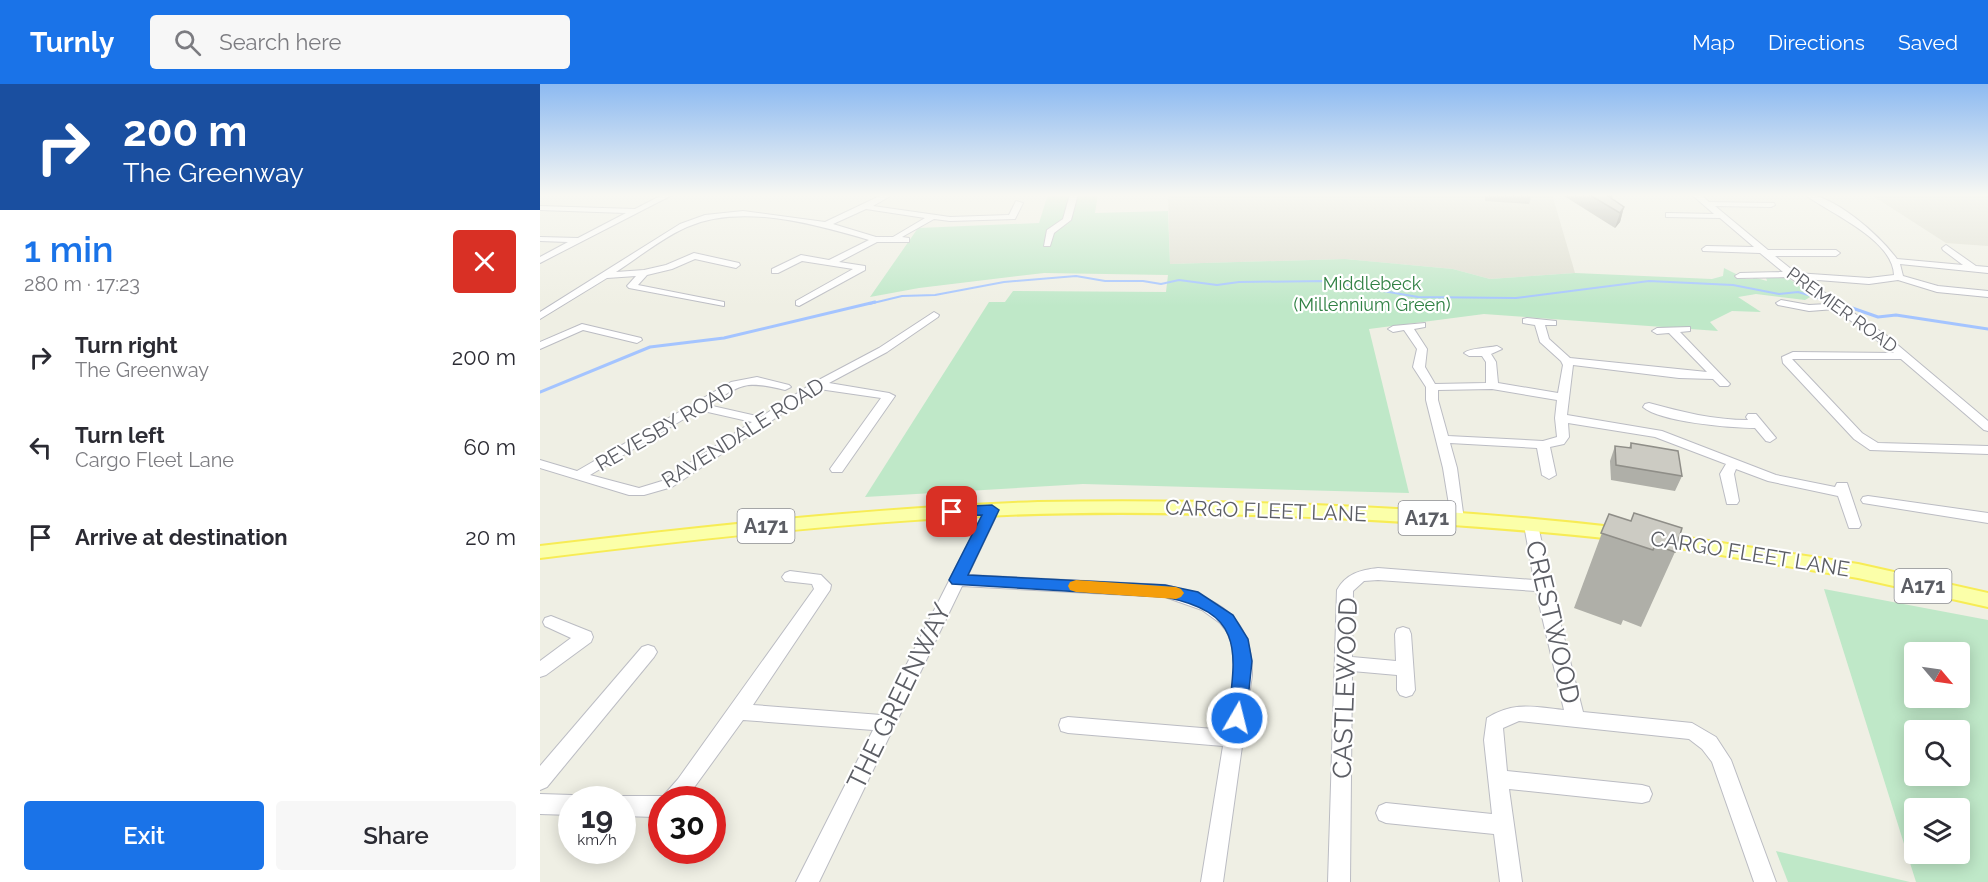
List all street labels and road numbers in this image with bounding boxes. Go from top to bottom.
street label: PREMIER ROAD [1783,263,1902,357]
street label: RAVENDALE ROAD [657,372,829,493]
street label: REVESBY ROAD [591,377,739,476]
street label: CARGO FLEET LANE [1165,494,1367,527]
road number: A171 [1398,501,1456,535]
road number: A171 [738,509,794,543]
street label: CARGO FLEET LANE [1649,525,1852,582]
street label: CRESTWOOD [1520,538,1586,706]
road number: A171 [1894,569,1952,603]
street label: CASTLEWOOD [1327,597,1363,779]
street label: THE GREENWAY [841,598,957,794]

